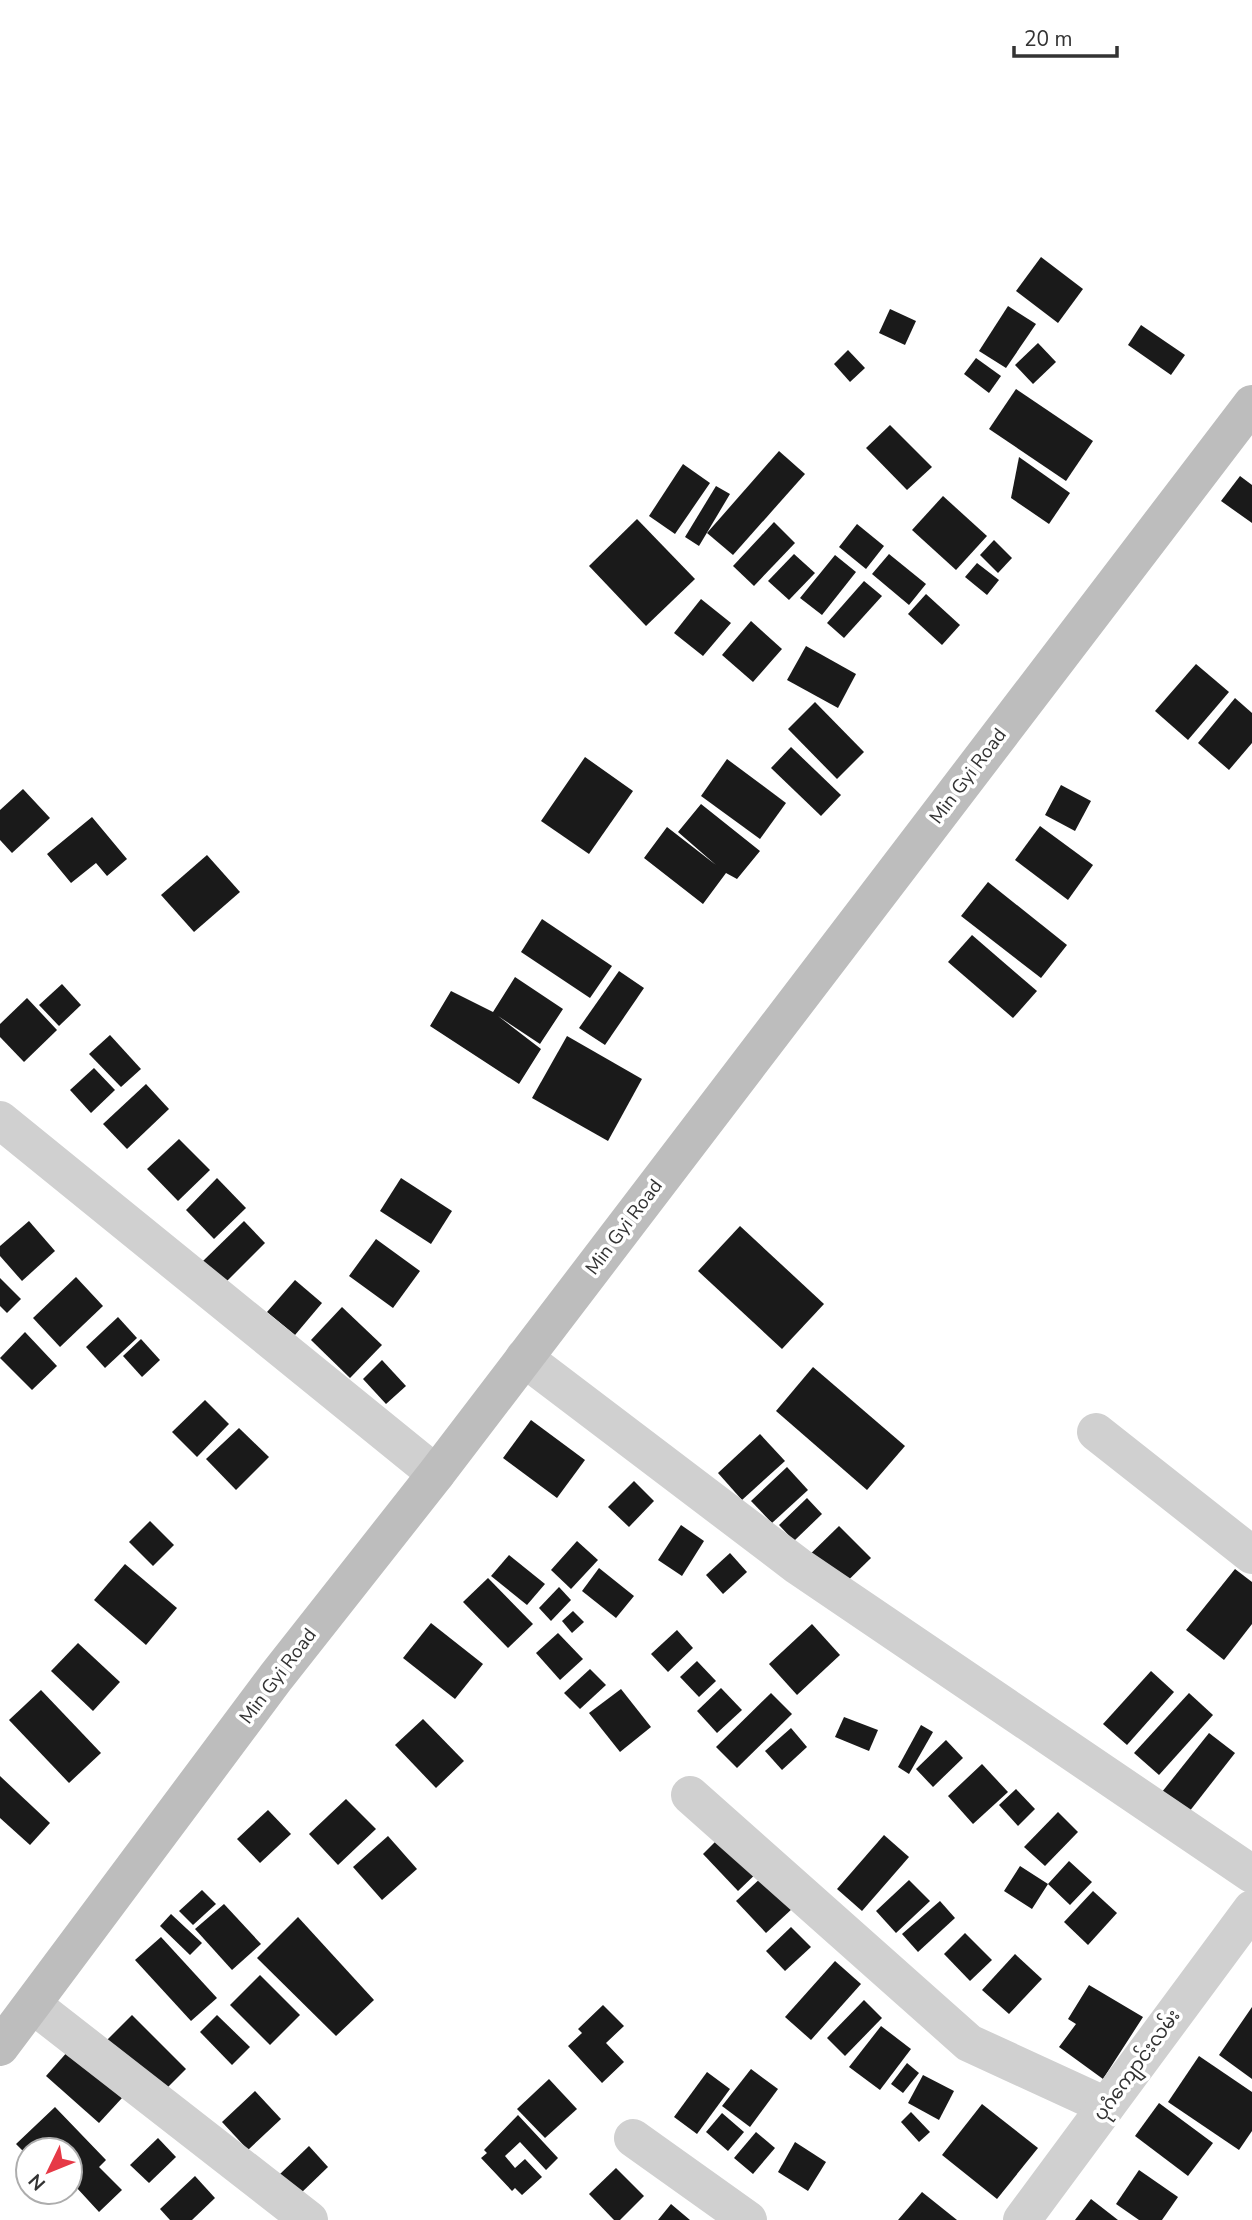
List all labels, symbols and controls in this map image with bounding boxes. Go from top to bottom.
scale bar [1014,14,1117,58]
text: 20 m [1024,25,1073,53]
street label: Min Gyi Road [923,723,1013,829]
street label: Min Gyi Road [579,1174,669,1280]
street label: Min Gyi Road [233,1623,323,1729]
street label: ပုဂံကျောင်းလမ်း [1086,2003,1189,2128]
north arrow [14,2136,84,2206]
text: N [23,2168,52,2196]

